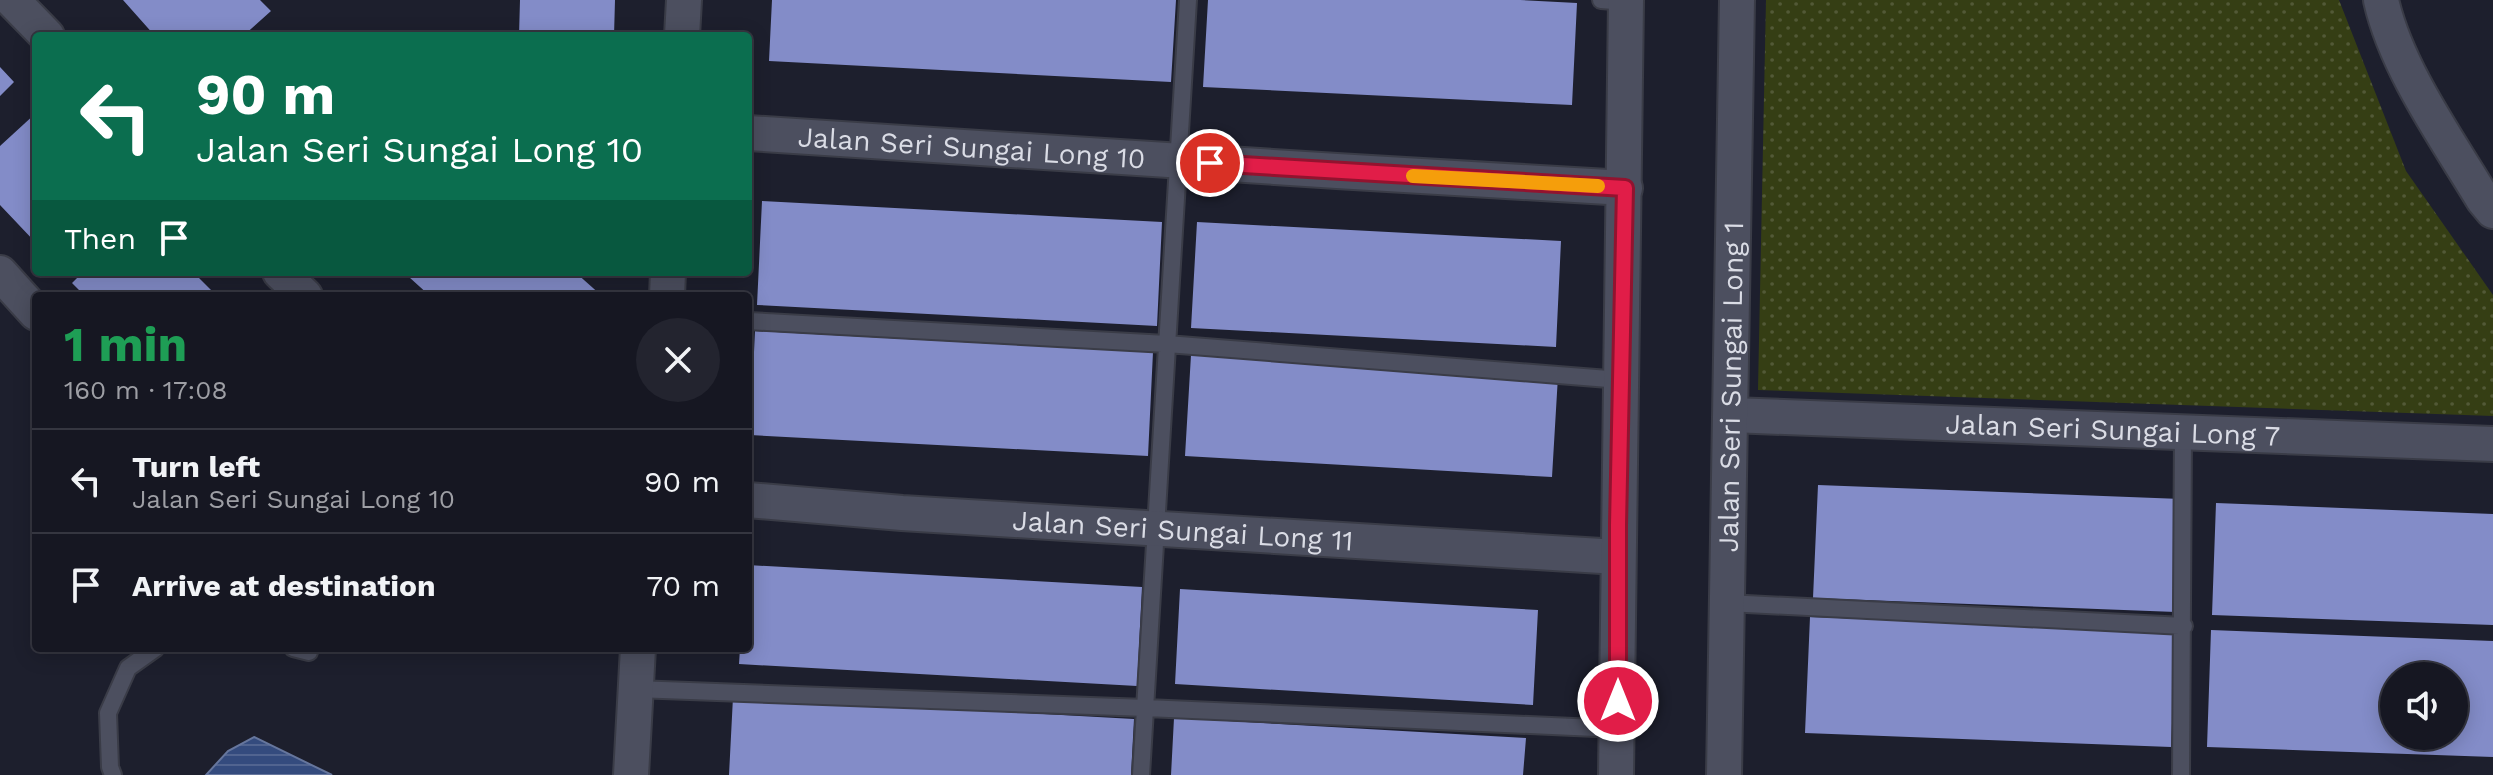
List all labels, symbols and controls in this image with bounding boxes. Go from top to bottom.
text: 90 m [196,62,335,128]
icon: left [64,64,168,168]
street label: Jalan Seri Sungai Long 10 [797,120,1146,175]
text: Jalan Seri Sungai Long 10 [196,129,643,171]
pin [1176,129,1244,197]
icon: arrive [1188,141,1232,185]
icon: arrive [152,216,196,260]
text: Then [64,221,136,256]
street label: Jalan Seri Sungai Long 1 [1711,221,1750,553]
text: 1 min [64,316,187,373]
button: close [636,318,720,402]
text: 160 m · 17:08 [64,375,227,405]
street label: Jalan Seri Sungai Long 7 [1945,407,2281,452]
text: Turn left [132,449,260,484]
icon: left [64,459,108,503]
text: 90 m [644,464,720,499]
text: Jalan Seri Sungai Long 10 [132,484,455,514]
street label: Jalan Seri Sungai Long 11 [1011,503,1354,557]
icon: arrive [64,563,108,607]
text: Arrive at destination [132,568,436,603]
text: 70 m [646,568,720,603]
position arrow [1576,659,1660,743]
map controls [2380,662,2468,750]
button: sound [2380,662,2468,750]

